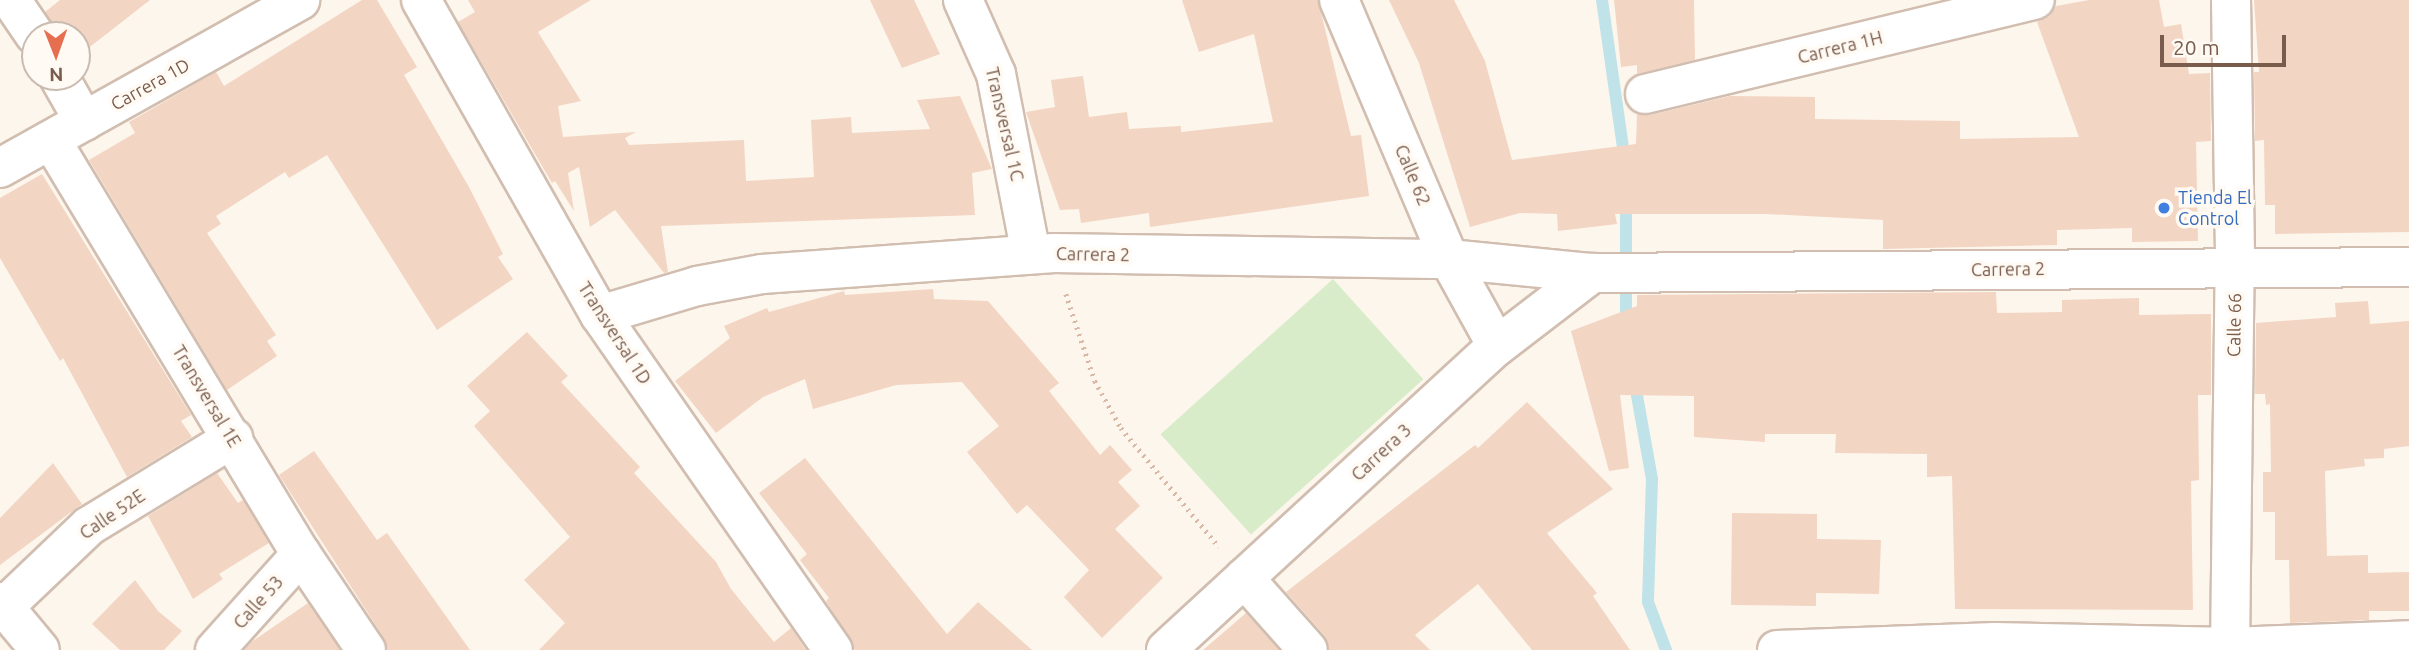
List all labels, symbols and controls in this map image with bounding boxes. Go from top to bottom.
north arrow [21,21,91,91]
scale bar [2164,21,2290,65]
street label: Carrera 1H [1795,26,1885,68]
text: 20 m [2173,35,2220,59]
street label: Carrera 1D [107,53,193,115]
text: N [49,64,64,86]
street label: Transversal 1C [981,65,1029,183]
street label: Calle 62 [1391,141,1435,209]
place label: Tienda El Control [2178,187,2252,230]
marker: Tienda El Control [2156,200,2172,216]
street label: Carrera 2 [1056,243,1130,265]
street label: Carrera 2 [1971,258,2045,280]
street label: Transversal 1D [574,278,656,388]
street label: Calle 66 [2223,293,2245,357]
street label: Transversal 1E [168,341,246,451]
street label: Carrera 3 [1347,419,1415,485]
street label: Calle 52E [75,484,149,544]
street label: Calle 53 [229,571,287,633]

